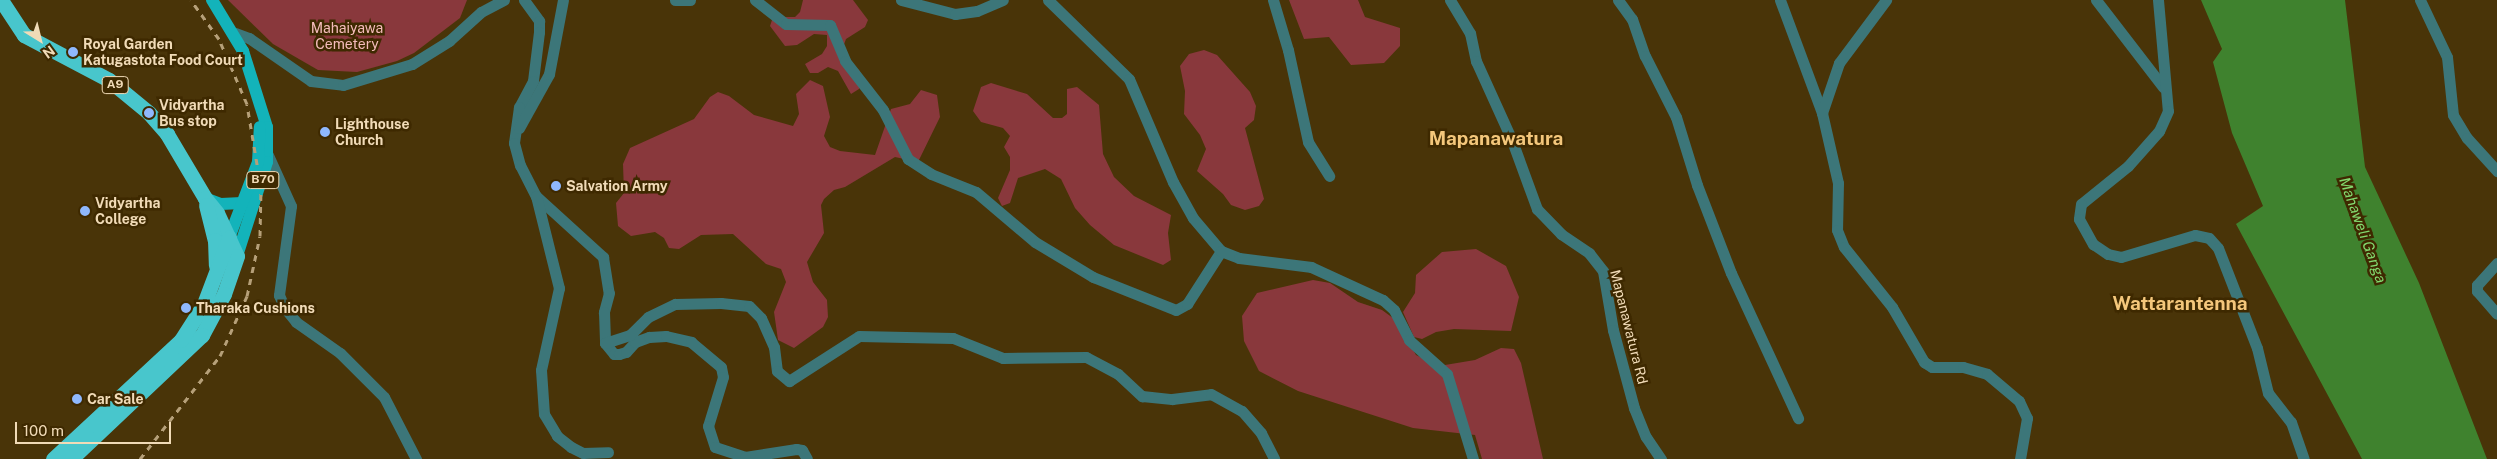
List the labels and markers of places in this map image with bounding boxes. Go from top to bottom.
place label: Royal Garden Katugastota Food Court [83,36,243,68]
marker: Royal Garden Katugastota Food Court [67,46,79,58]
place label: Vidyartha Bus stop [159,97,224,130]
marker: Vidyartha Bus stop [143,107,155,119]
place label: Lighthouse Church [335,116,410,148]
marker: Lighthouse Church [319,126,331,138]
place label: Salvation Army [566,178,668,194]
marker: Salvation Army [550,180,562,192]
place label: Vidyartha College [95,195,160,228]
marker: Vidyartha College [79,205,91,217]
place label: Tharaka Cushions [196,300,315,316]
marker: Tharaka Cushions [180,302,192,314]
place label: Car Sale [87,391,143,407]
marker: Car Sale [71,393,83,405]

